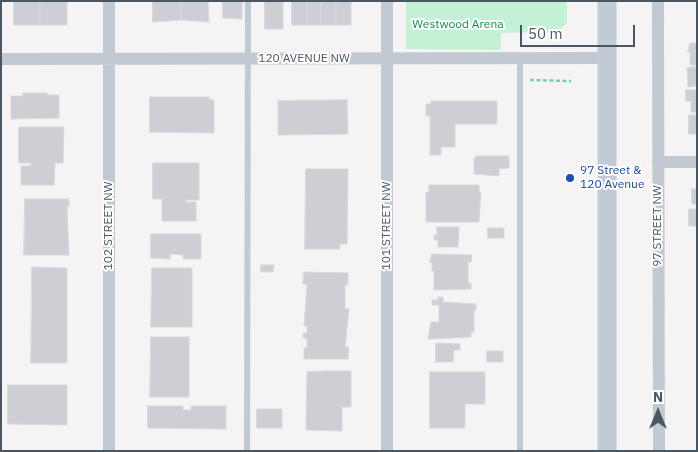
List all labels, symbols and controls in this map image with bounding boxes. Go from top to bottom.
scale bar [523,15,638,47]
park label: Westwood Arena [412,18,504,32]
text: 50 m [528,24,563,43]
street label: 120 AVENUE NW [258,52,350,66]
place label: 97 Street & 120 Avenue [580,164,644,192]
marker: 97 Street & 120 Avenue [564,172,576,184]
street label: 102 STREET NW [102,182,116,270]
street label: 101 STREET NW [380,182,394,270]
street label: 97 STREET NW [651,185,665,267]
north arrow [633,387,683,437]
text: N [653,388,663,406]

